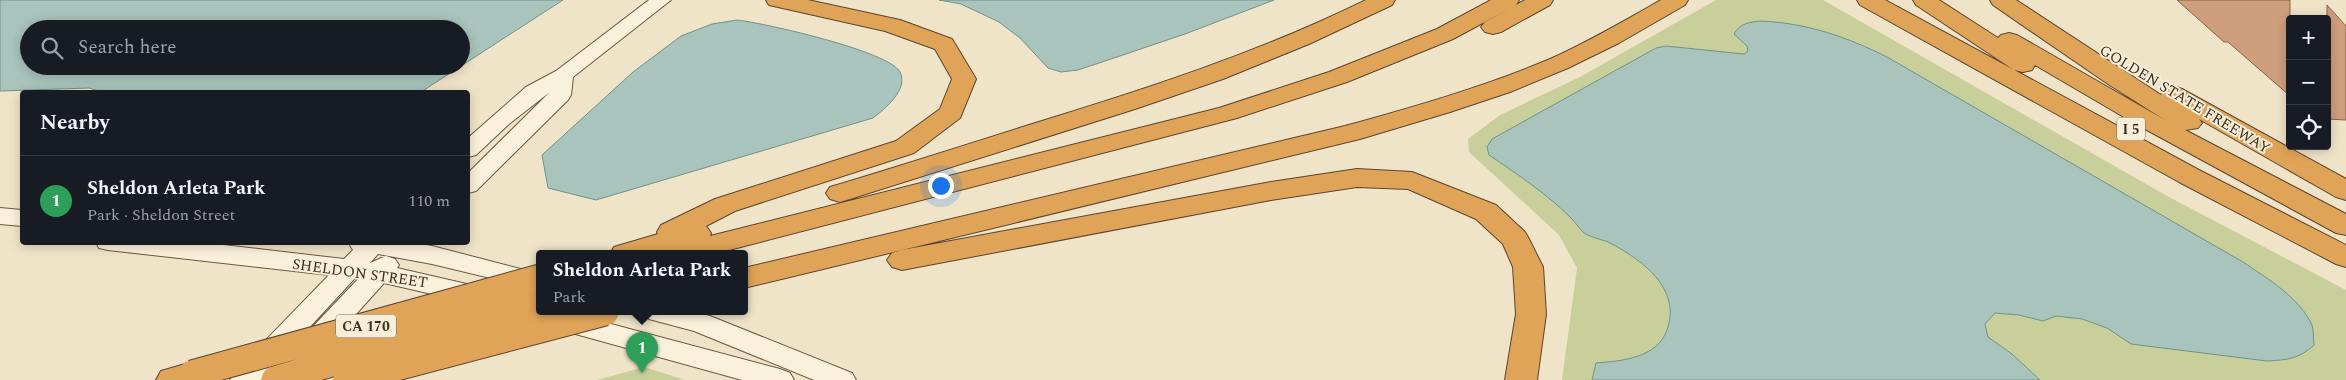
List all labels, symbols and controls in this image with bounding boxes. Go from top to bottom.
map controls [2286,15,2331,150]
button: + [2286,15,2331,60]
search box [20,20,470,75]
text: Search here [78,33,177,62]
icon: search [38,34,66,62]
street label: GOLDEN STATE FREEWAY [2095,39,2275,160]
button: − [2286,60,2331,105]
button: locate [2286,105,2331,150]
text: Nearby [40,107,110,139]
road number: I 5 [2117,118,2145,140]
your location [928,173,954,199]
text: Sheldon Arleta Park [87,174,266,203]
text: 1 [52,189,60,213]
text: 110 m [408,189,450,213]
text: Park · Sheldon Street [87,203,235,227]
popup [536,250,748,315]
street label: SHELDON STREET [291,253,429,294]
text: Sheldon Arleta Park [553,256,731,285]
text: Park [553,285,586,309]
road number: CA 170 [336,314,396,338]
pin: 1 [626,332,658,373]

